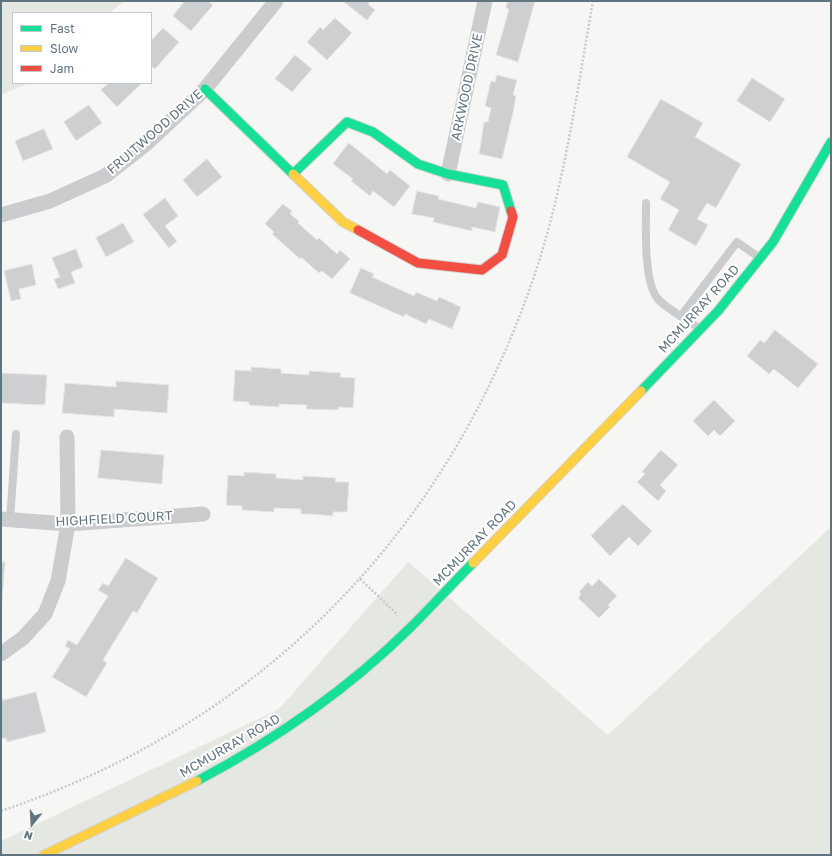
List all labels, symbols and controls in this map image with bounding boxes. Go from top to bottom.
legend [12,12,152,84]
text: Fast [50,21,75,36]
street label: ARKWOOD DRIVE [448,32,486,142]
text: Slow [50,41,78,56]
text: Jam [50,61,74,76]
street label: FRUITWOOD DRIVE [104,86,206,178]
street label: MCMURRAY ROAD [655,262,743,356]
street label: MCMURRAY ROAD [430,497,520,589]
street label: HIGHFIELD COURT [55,508,173,530]
street label: MCMURRAY ROAD [177,711,283,781]
north arrow [12,804,52,844]
text: N [22,828,34,843]

